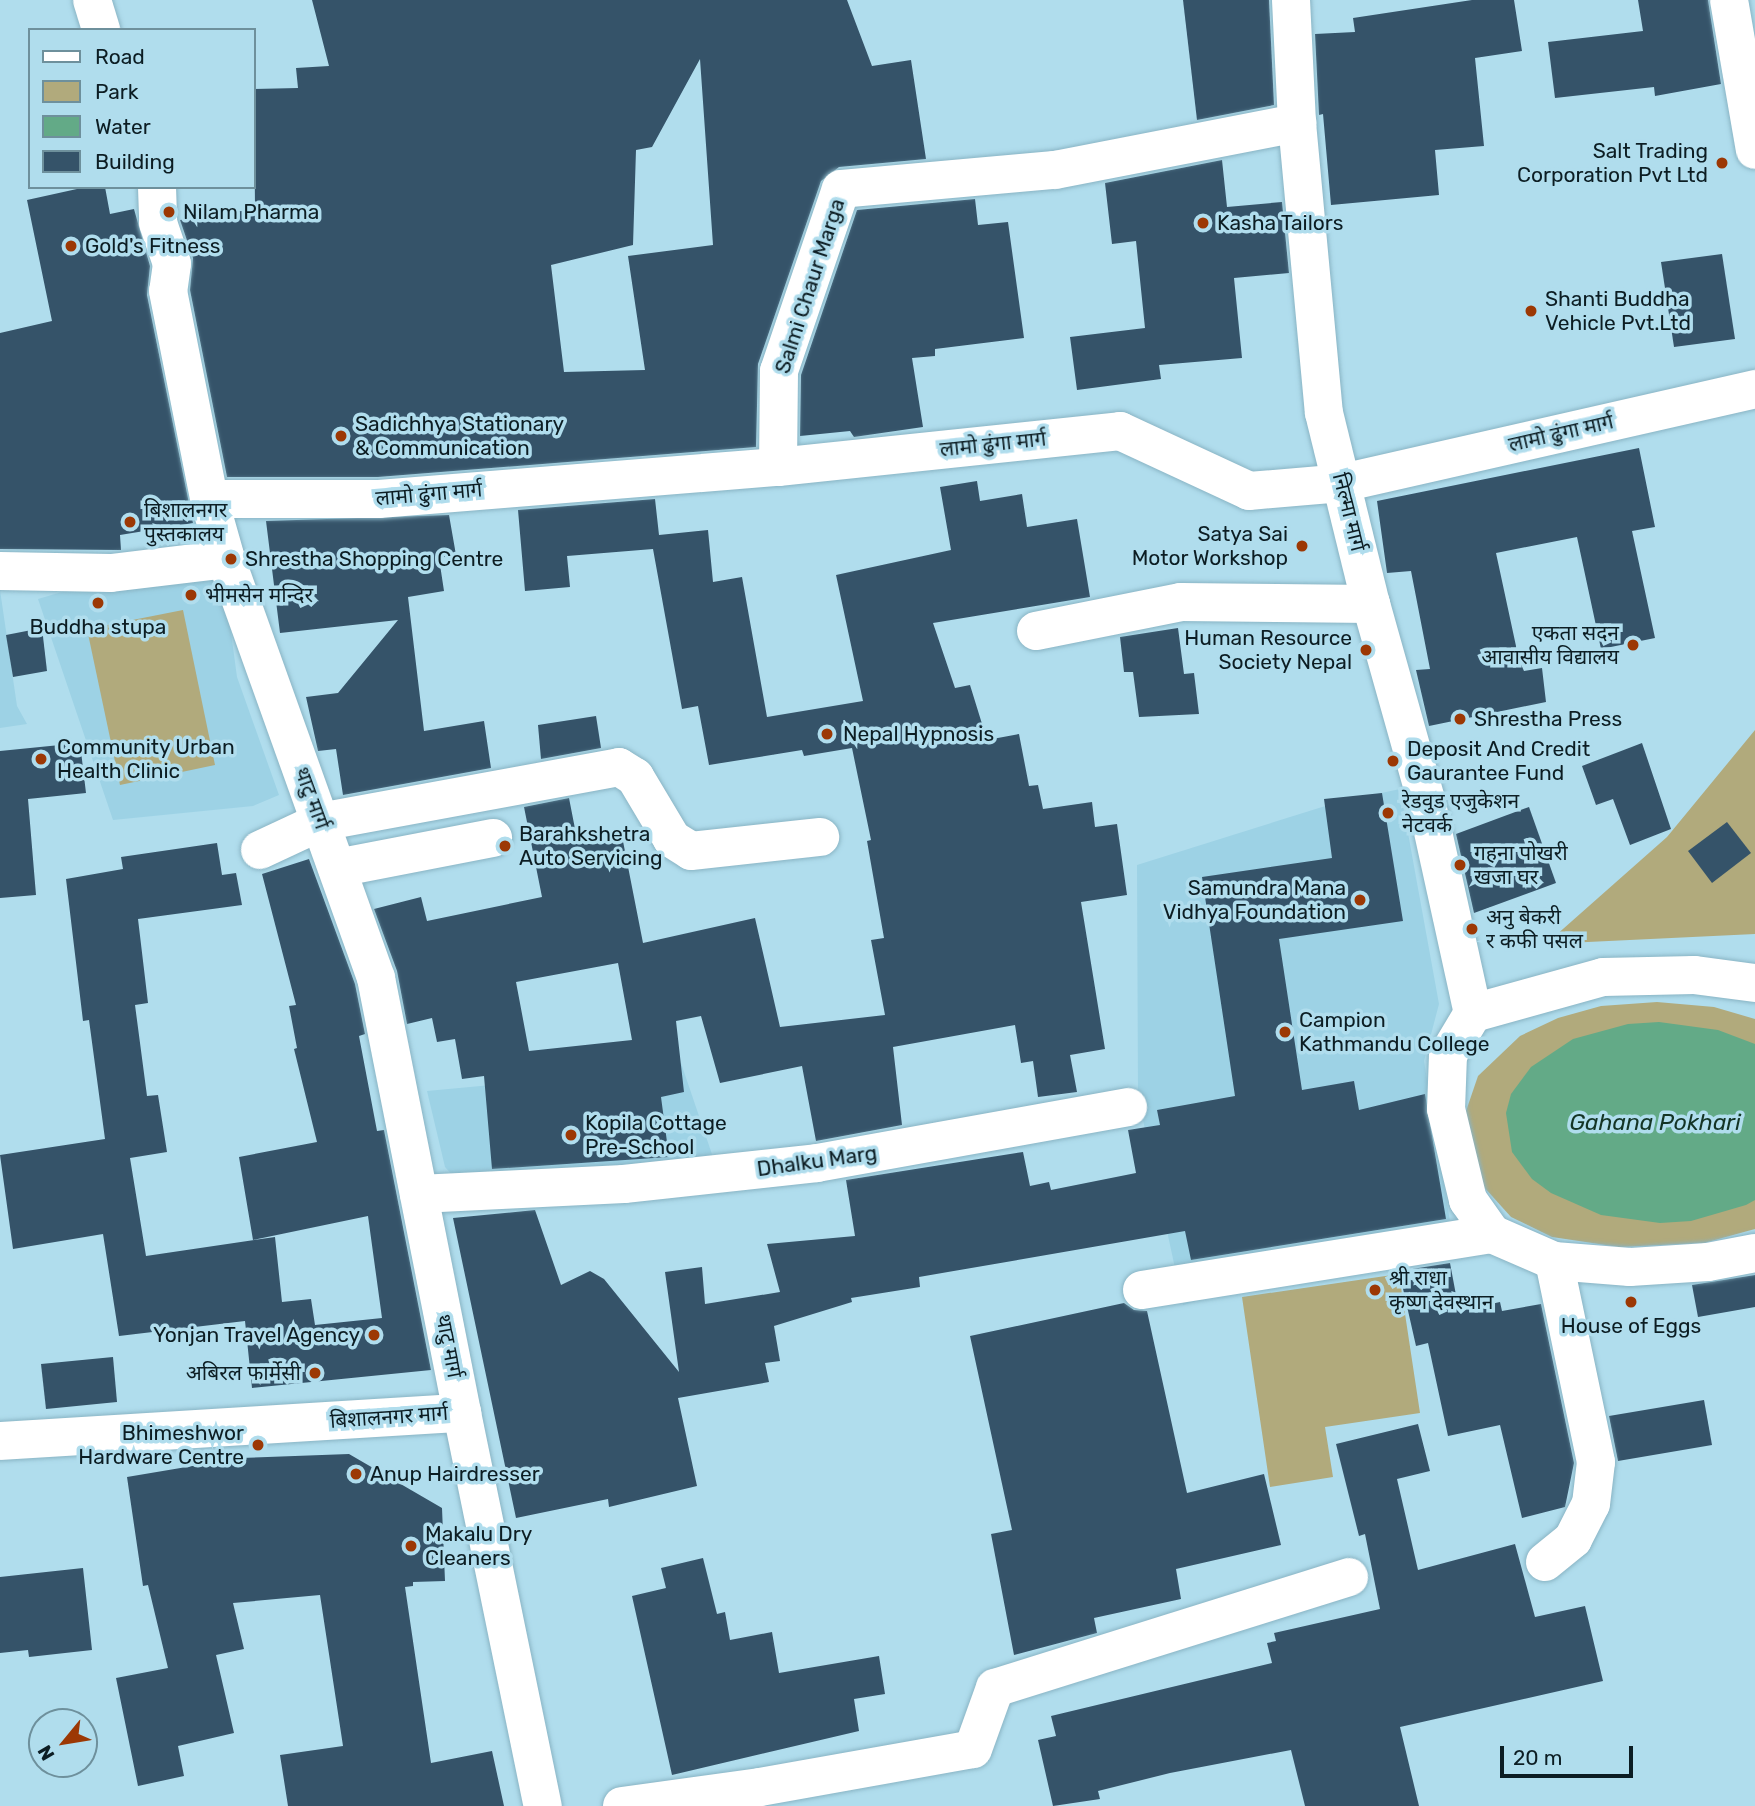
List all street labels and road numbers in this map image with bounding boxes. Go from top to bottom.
street label: Salmi Chaur Marga [770,195,850,377]
street label: लामो ढुंगा मार्ग [1506,409,1616,457]
street label: लामो ढुंगा मार्ग [939,426,1047,462]
street label: निल्मा मार्ग [1327,470,1371,554]
street label: लामो ढुंगा मार्ग [375,477,483,511]
street label: थाटु मार्ग [289,763,335,833]
street label: Dhalku Marg [755,1140,879,1182]
street label: थाटु मार्ग [430,1312,468,1380]
street label: बिशालनगर मार्ग [329,1400,449,1434]

